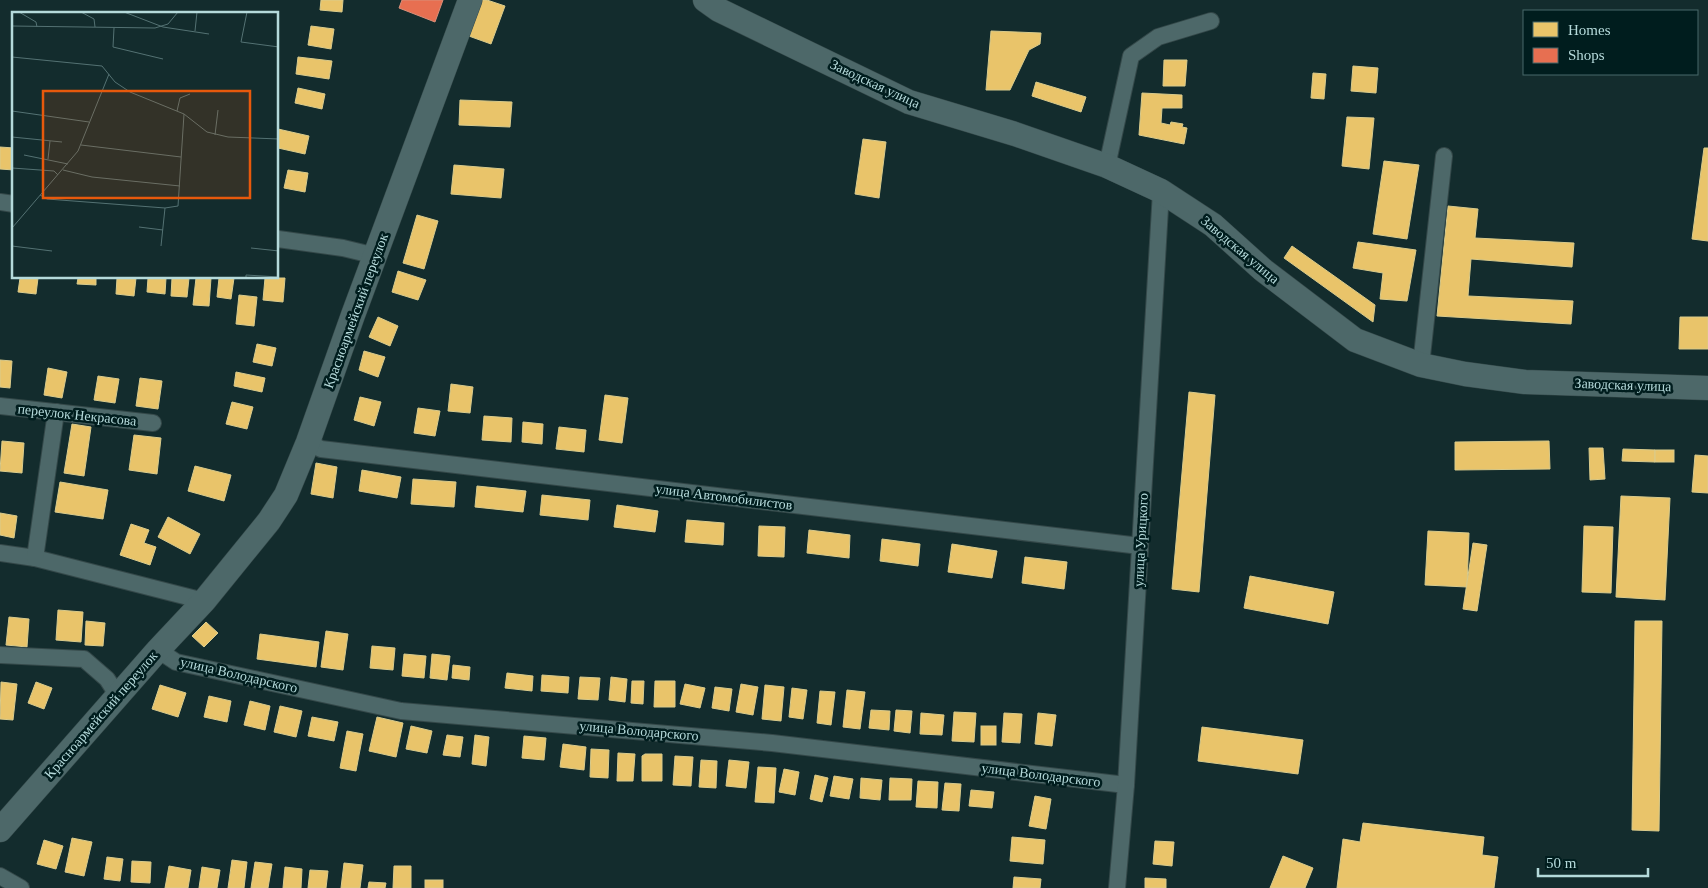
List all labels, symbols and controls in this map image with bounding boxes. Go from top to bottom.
legend [1523,10,1698,75]
inset map [12,12,279,279]
text: Homes [1568,22,1611,38]
text: Shops [1568,47,1605,63]
street label: Заводская улица [828,57,923,112]
street label: Заводская улица [1198,213,1283,287]
street label: Красноармейский переулок [321,231,391,391]
street label: Заводская улица [1574,376,1673,394]
street label: переулок Некрасова [17,401,138,429]
street label: улица Автомобилистов [655,481,794,513]
street label: улица Урицкого [1131,493,1151,587]
street label: Красноармейский переулок [42,648,161,782]
street label: улица Володарского [179,654,299,696]
street label: улица Володарского [579,718,699,744]
street label: улица Володарского [981,760,1101,790]
scale bar [1538,846,1648,878]
text: 50 m [1546,855,1577,871]

